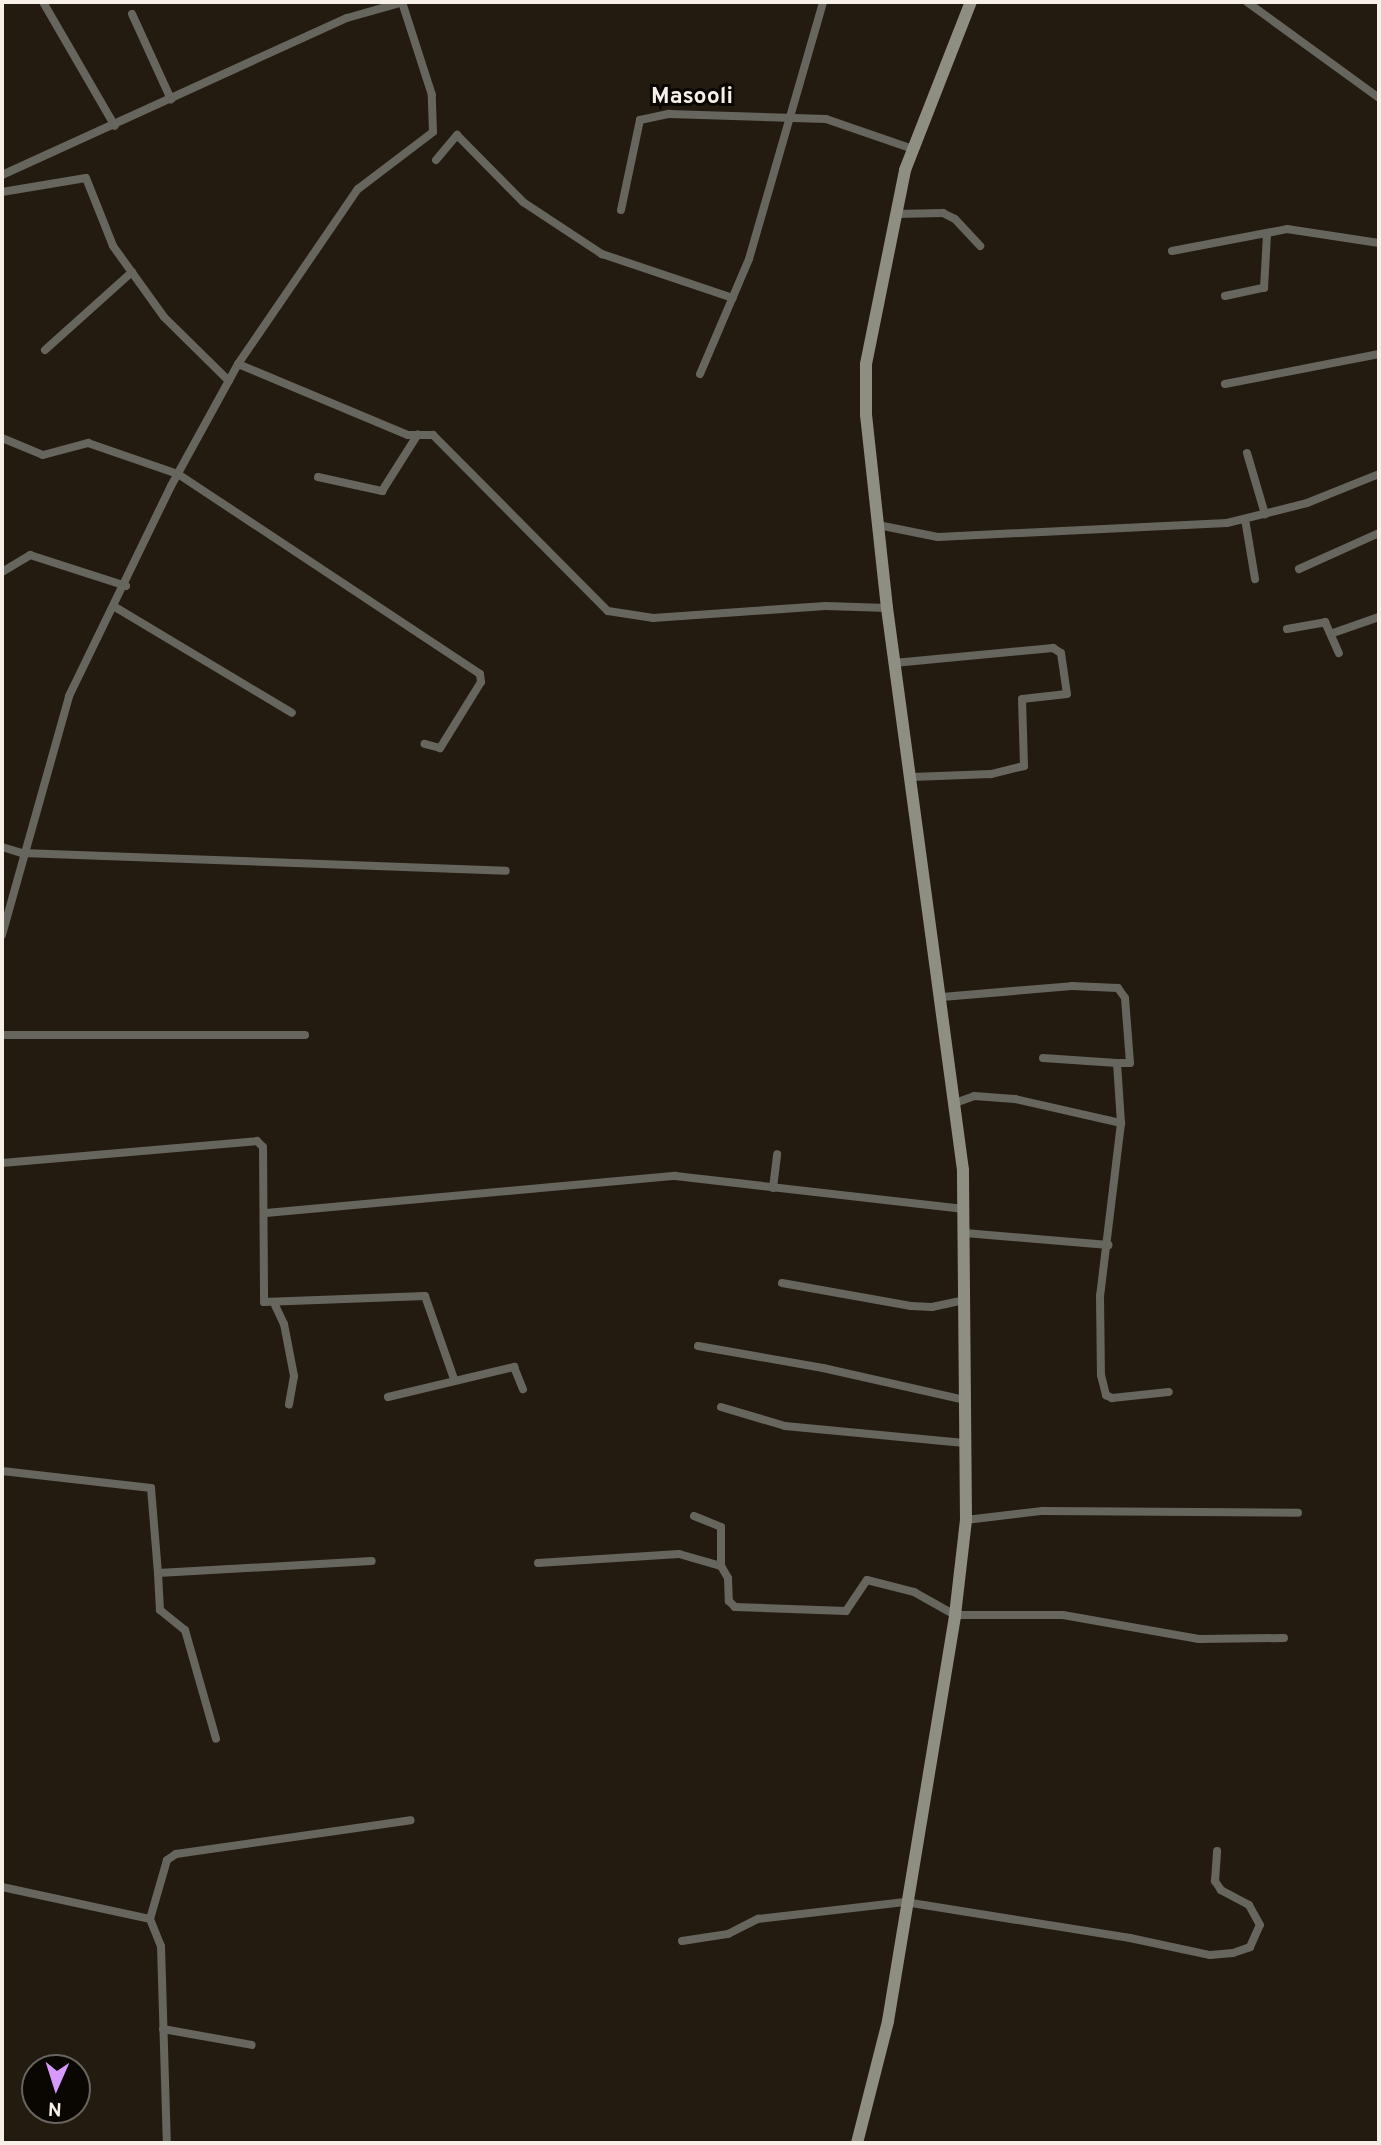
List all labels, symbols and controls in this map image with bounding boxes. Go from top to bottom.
district label: Masooli [651,84,733,112]
north arrow [21,2054,91,2124]
text: N [48,2096,62,2120]

